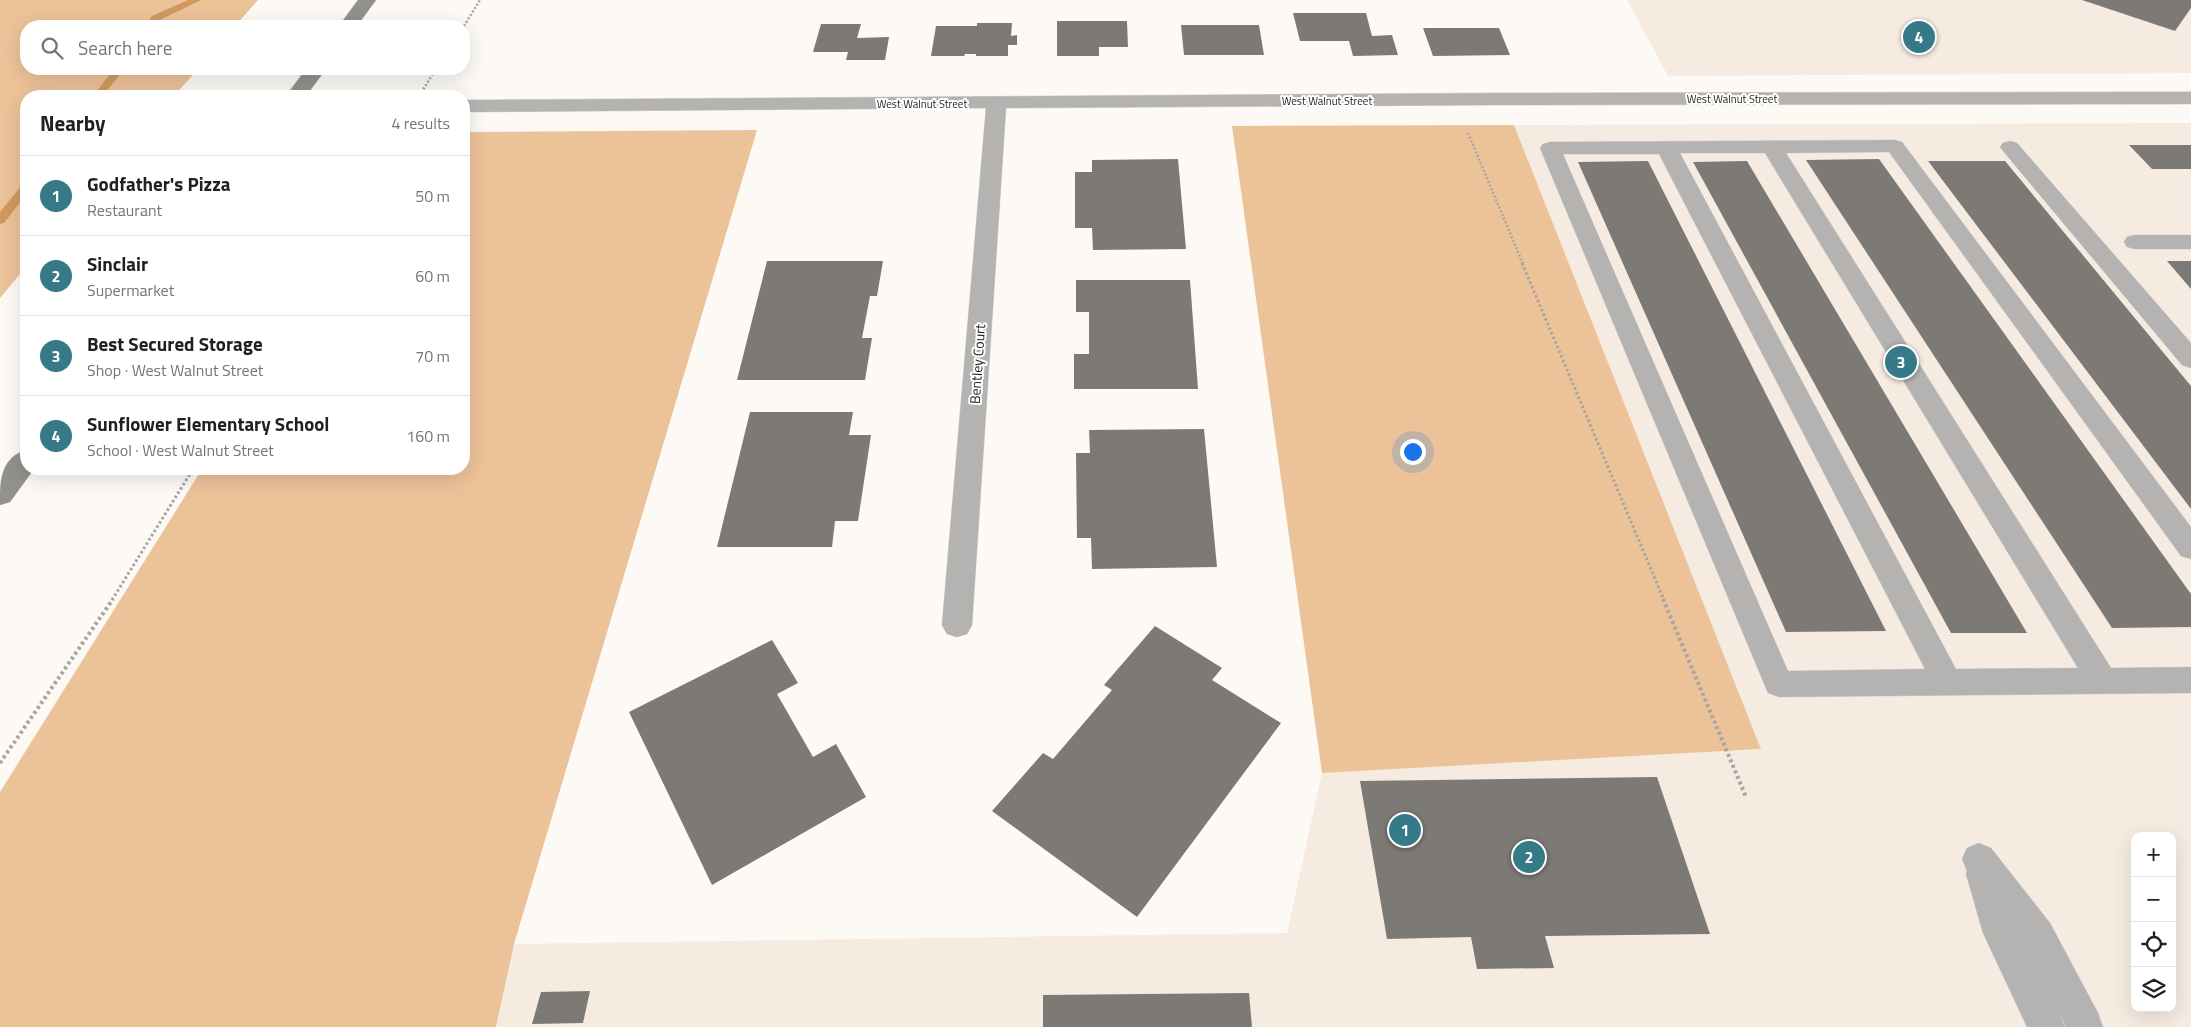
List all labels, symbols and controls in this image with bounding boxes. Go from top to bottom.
pin: 4 [1903,18,1935,56]
search box [20,20,470,75]
text: Search here [78,33,172,62]
icon: search [38,34,66,62]
street label: West Walnut Street [1687,91,1777,107]
street label: West Walnut Street [1282,93,1372,109]
street label: West Walnut Street [877,96,967,112]
text: Nearby [40,107,105,139]
text: 4 results [391,111,450,135]
text: Godfather's Pizza [87,169,231,198]
text: 1 [52,184,60,208]
text: 50 m [415,184,450,208]
text: Restaurant [87,198,162,222]
text: Sinclair [87,249,148,278]
text: 2 [52,264,60,288]
text: 60 m [415,264,450,288]
text: Supermarket [87,278,174,302]
street label: Bentley Court [964,323,990,405]
text: Best Secured Storage [87,329,263,358]
pin: 3 [1885,343,1917,381]
text: 3 [52,344,60,368]
text: 70 m [415,344,450,368]
text: Shop · West Walnut Street [87,358,263,382]
text: Sunflower Elementary School [87,409,330,438]
text: 4 [52,424,60,448]
text: 160 m [406,424,450,448]
text: School · West Walnut Street [87,438,274,462]
your location [1400,439,1426,465]
pin: 1 [1389,811,1421,849]
map controls [2131,832,2176,1012]
button: + [2131,832,2176,877]
pin: 2 [1513,838,1545,876]
button: − [2131,877,2176,922]
button: locate [2131,922,2176,967]
button: layers [2131,967,2176,1012]

